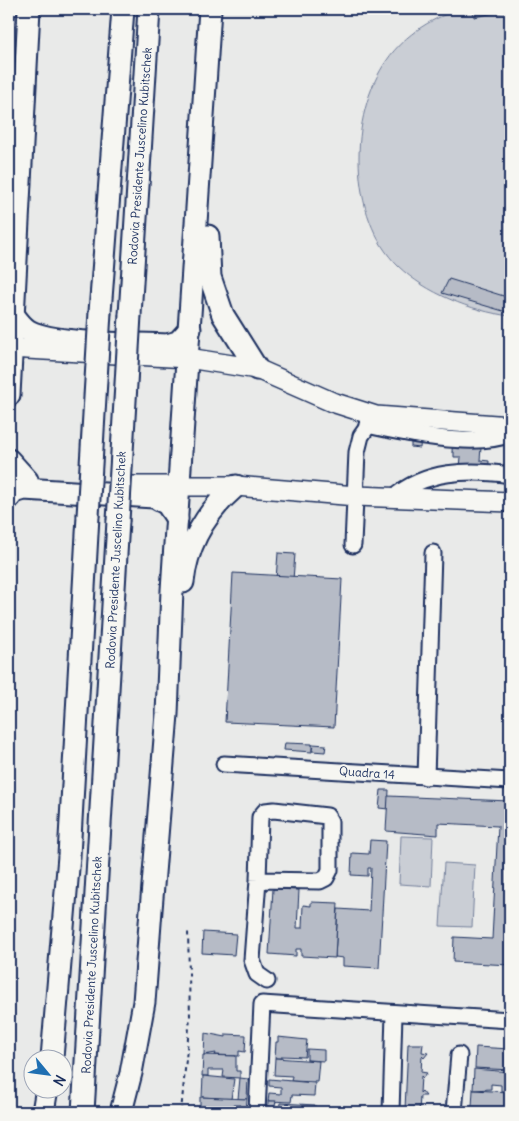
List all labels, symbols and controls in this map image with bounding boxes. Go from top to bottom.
street label: Rodovia Presidente Juscelino Kubitschek [124,47,155,265]
street label: Rodovia Presidente Juscelino Kubitschek [102,451,129,669]
street label: Quadra 14 [339,763,396,782]
street label: Rodovia Presidente Juscelino Kubitschek [78,856,105,1074]
north arrow [22,1048,72,1098]
text: N [49,1072,70,1089]

